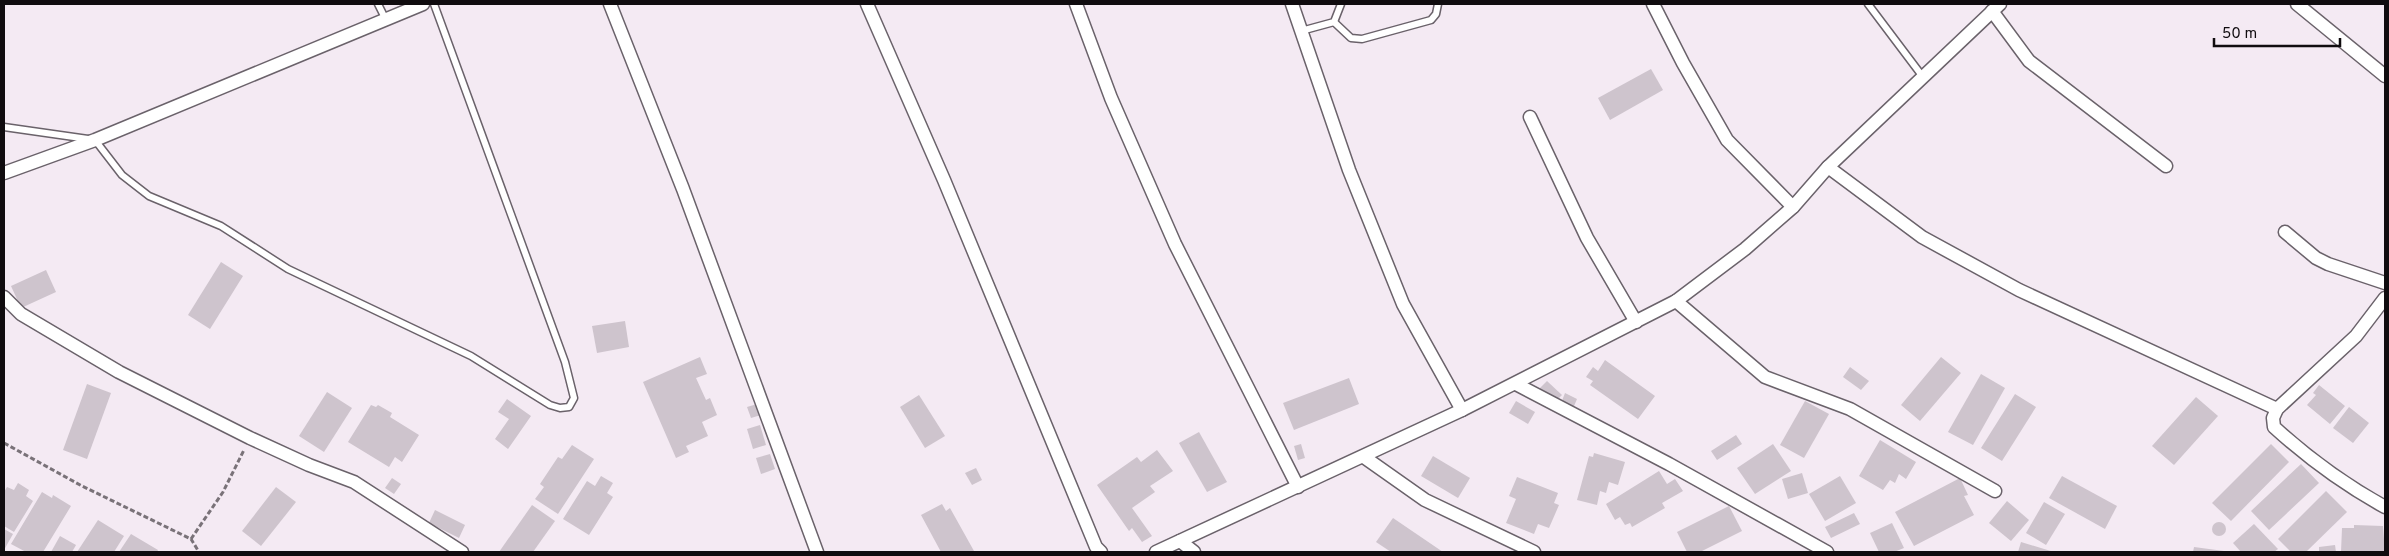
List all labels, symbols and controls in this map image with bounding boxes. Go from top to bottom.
scale bar [2214,15,2340,47]
text: 50 m [2222,25,2257,44]

